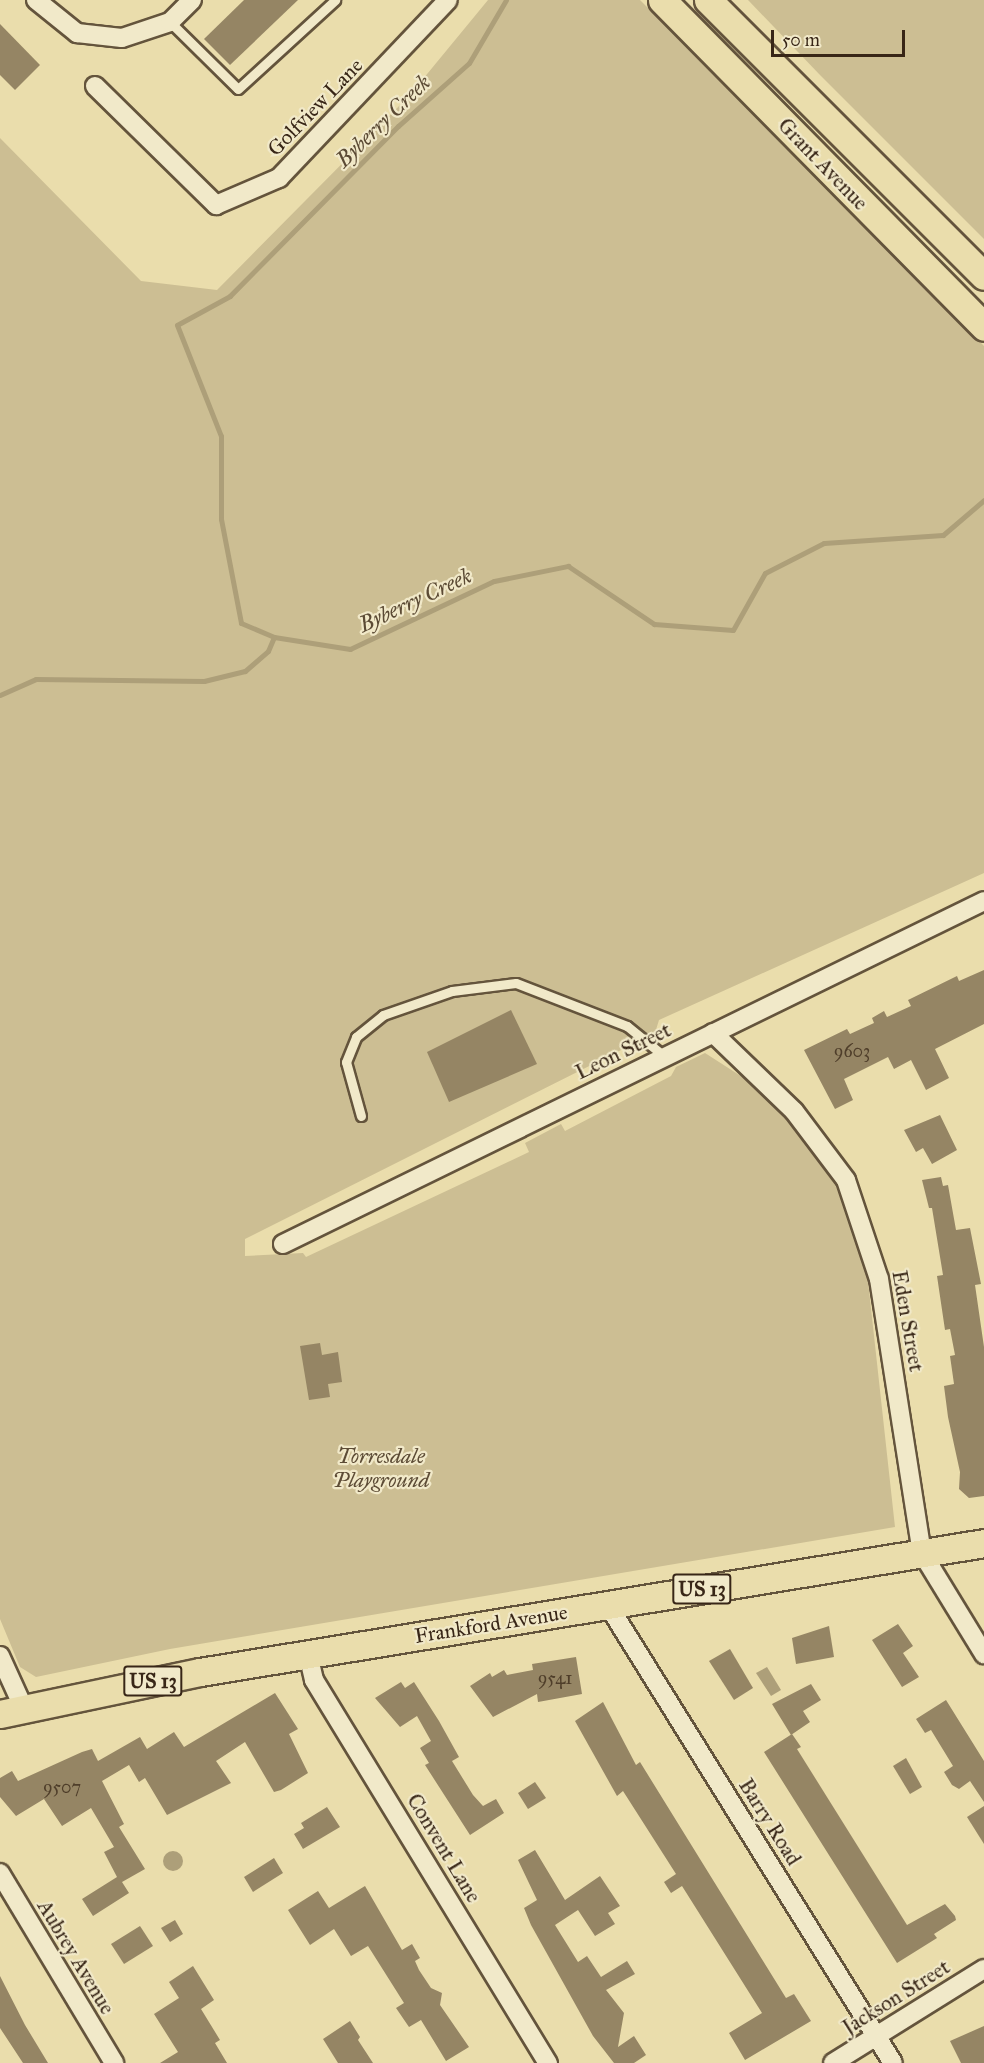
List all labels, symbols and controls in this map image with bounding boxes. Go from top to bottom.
scale bar [774,18,908,56]
text: 50 m [782,29,820,51]
street label: Golfview Lane [262,53,368,161]
water label: Byberry Creek [330,69,436,173]
street label: Grant Avenue [773,113,873,215]
water label: Byberry Creek [354,562,476,638]
street label: Leon Street [571,1017,675,1085]
house number: 9603 [834,1040,870,1062]
street label: Eden Street [887,1268,929,1374]
park label: Torresdale Playground [332,1443,430,1493]
road number: US 13 [672,1572,732,1606]
street label: Frankford Avenue [413,1599,569,1649]
road number: US 13 [123,1664,183,1698]
house number: 9541 [538,1667,572,1689]
street label: Barry Road [733,1774,807,1870]
house number: 9507 [43,1776,81,1798]
street label: Convent Lane [402,1789,486,1907]
street label: Aubrey Avenue [32,1895,120,2019]
street label: Jackson Street [838,1954,954,2040]

